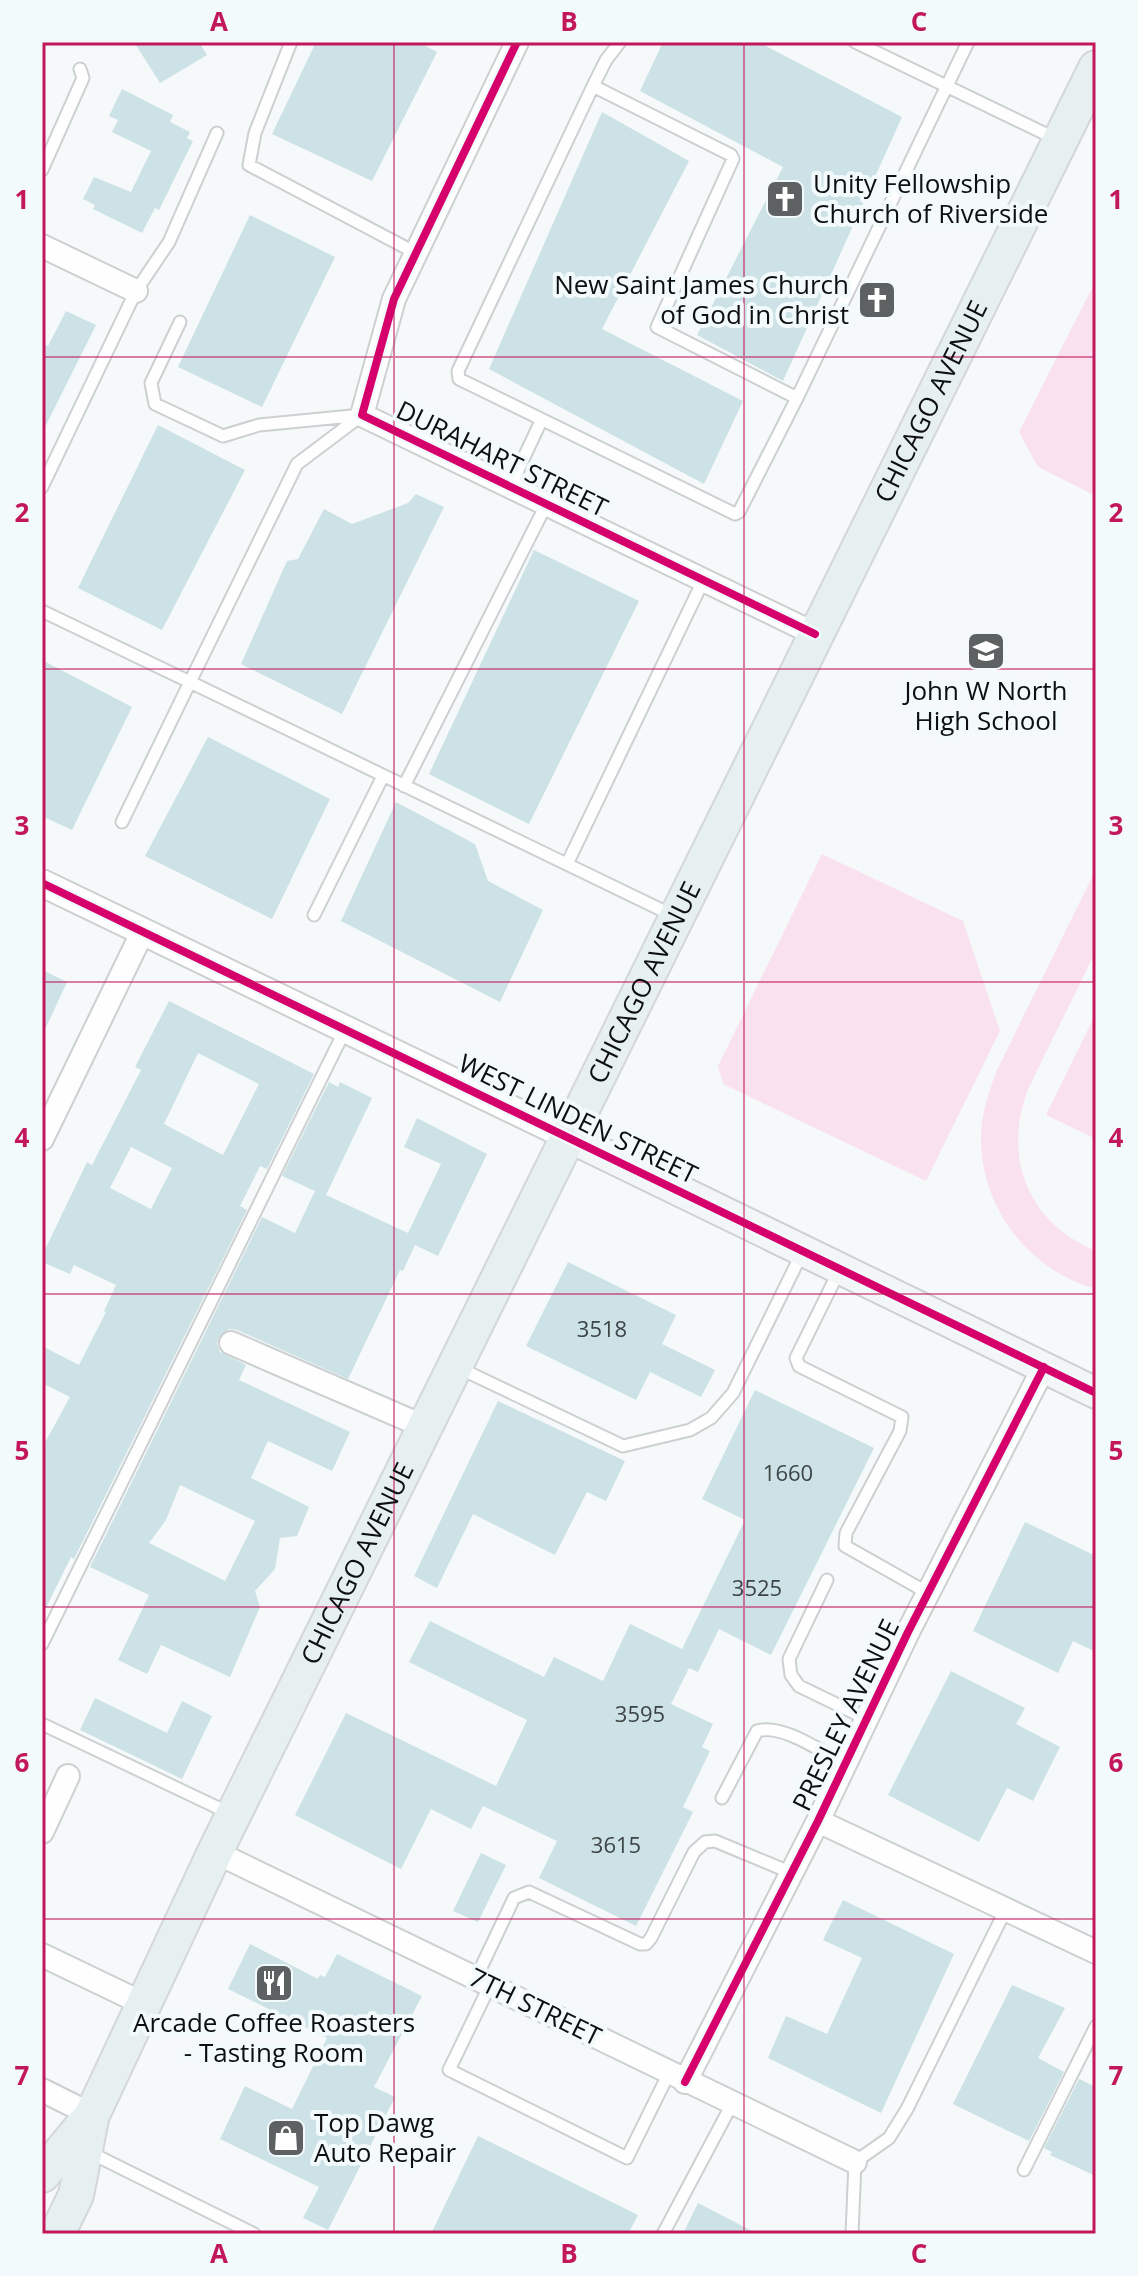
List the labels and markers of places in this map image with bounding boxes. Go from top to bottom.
place label: Unity Fellowship Church of Riverside [813,165,1048,231]
church icon: Unity Fellowship Church of Riverside [764,178,806,220]
place label: New Saint James Church of God in Christ [554,266,849,332]
church icon: New Saint James Church of God in Christ [856,279,898,321]
school or university icon: John W North High School [965,630,1007,672]
place label: John W North High School [901,672,1068,738]
restaurant icon: Arcade Coffee Roasters - Tasting Room [253,1962,295,2004]
place label: Arcade Coffee Roasters - Tasting Room [133,2004,415,2070]
place label: Top Dawg Auto Repair [314,2104,457,2170]
shop icon: Top Dawg Auto Repair [265,2117,307,2159]

